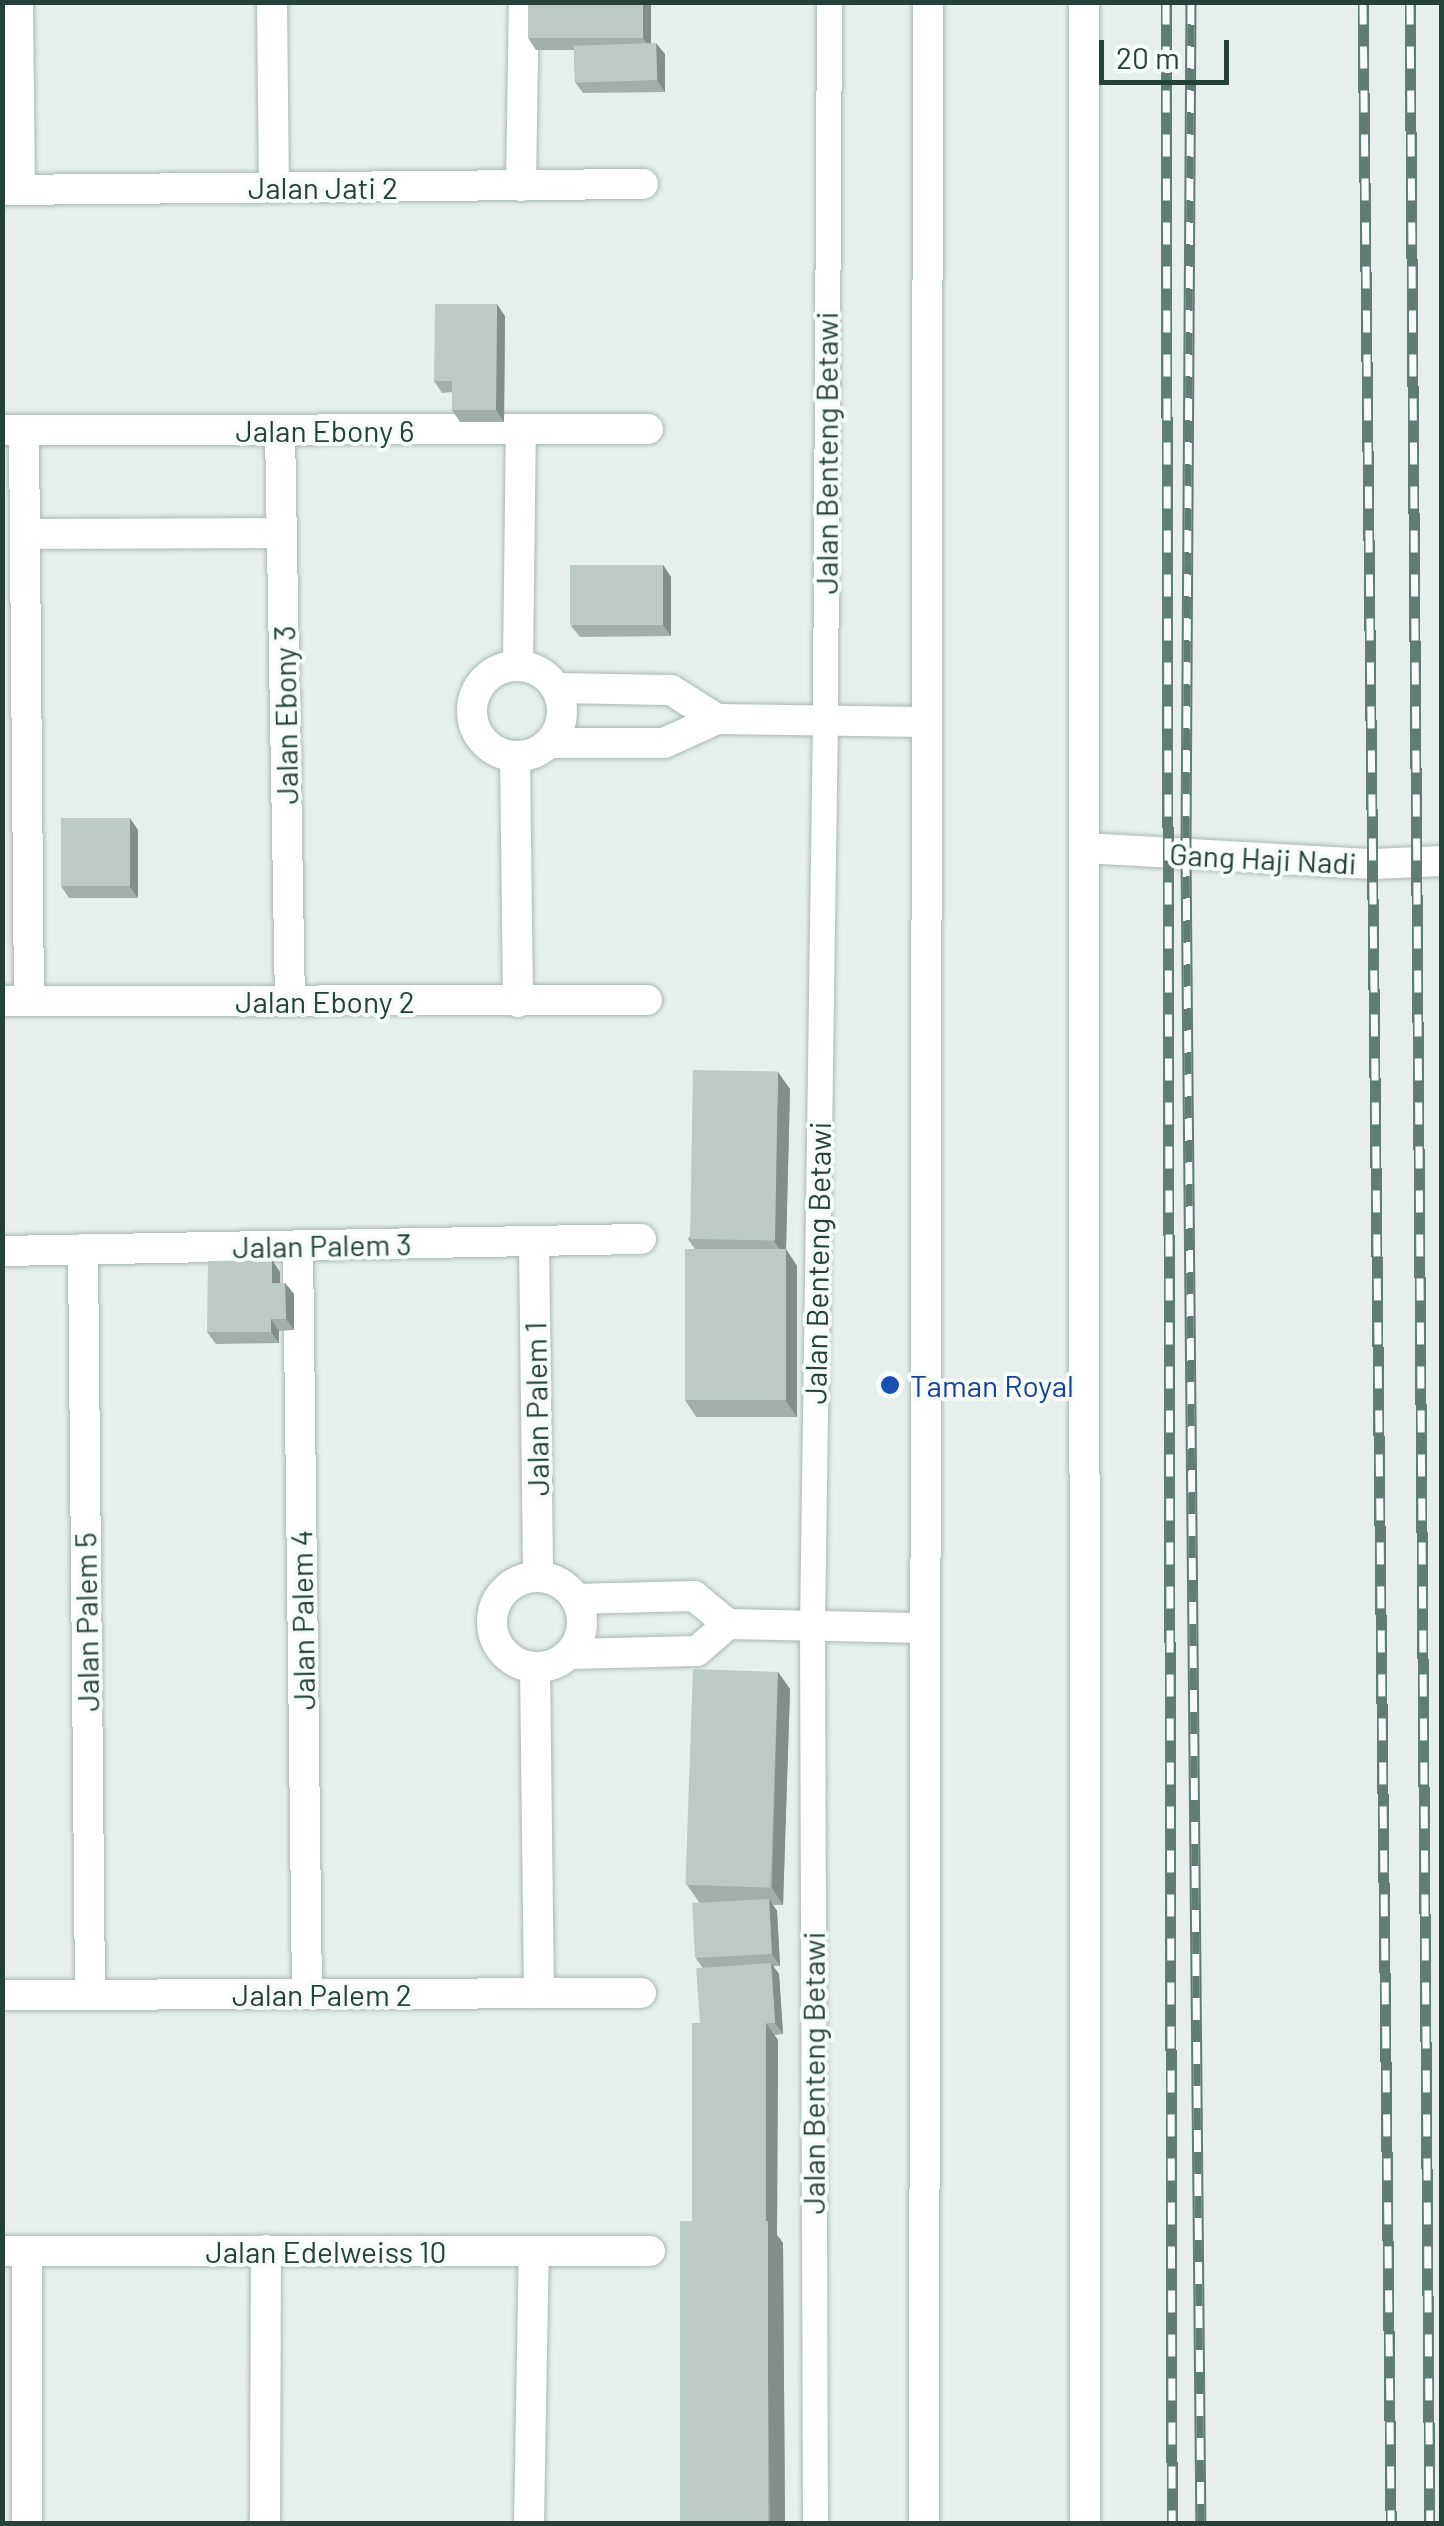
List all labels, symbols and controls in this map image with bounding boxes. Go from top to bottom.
scale bar [1104,20,1234,82]
text: 20 m [1116,39,1180,75]
street label: Jalan Jati 2 [248,169,398,205]
street label: Jalan Benteng Betawi [808,312,844,594]
street label: Jalan Ebony 6 [236,412,414,448]
street label: Jalan Ebony 3 [265,625,305,805]
street label: Gang Haji Nadi [1169,835,1357,881]
street label: Jalan Ebony 2 [235,983,415,1019]
street label: Jalan Benteng Betawi [797,1121,837,1405]
street label: Jalan Palem 3 [232,1225,412,1265]
street label: Jalan Palem 1 [516,1322,556,1496]
place label: Taman Royal [910,1367,1074,1403]
marker: Taman Royal [879,1374,901,1396]
street label: Jalan Palem 4 [282,1530,322,1710]
street label: Jalan Palem 5 [66,1532,106,1712]
street label: Jalan Benteng Betawi [795,1932,831,2214]
street label: Jalan Palem 2 [232,1976,412,2012]
street label: Jalan Edelweiss 10 [205,2233,447,2269]

